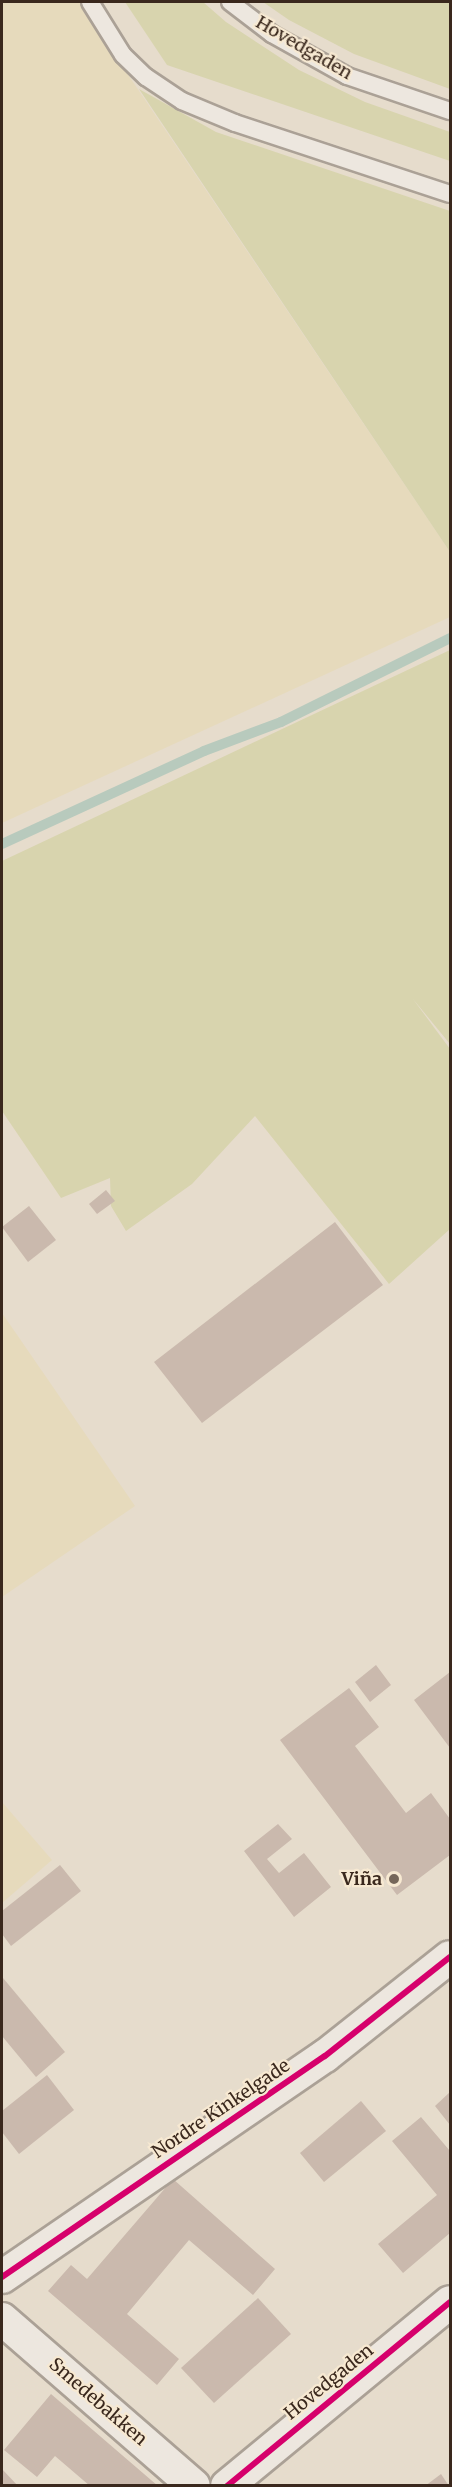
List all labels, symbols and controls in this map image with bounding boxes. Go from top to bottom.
street label: Hovedgaden [252,12,356,84]
place label: Viña [341,1868,382,1890]
marker: Viña [387,1872,401,1886]
street label: Nordre Kinkelgade [148,2055,294,2163]
street label: Hovedgaden [280,2340,378,2424]
street label: Smedebakken [45,2354,151,2450]

